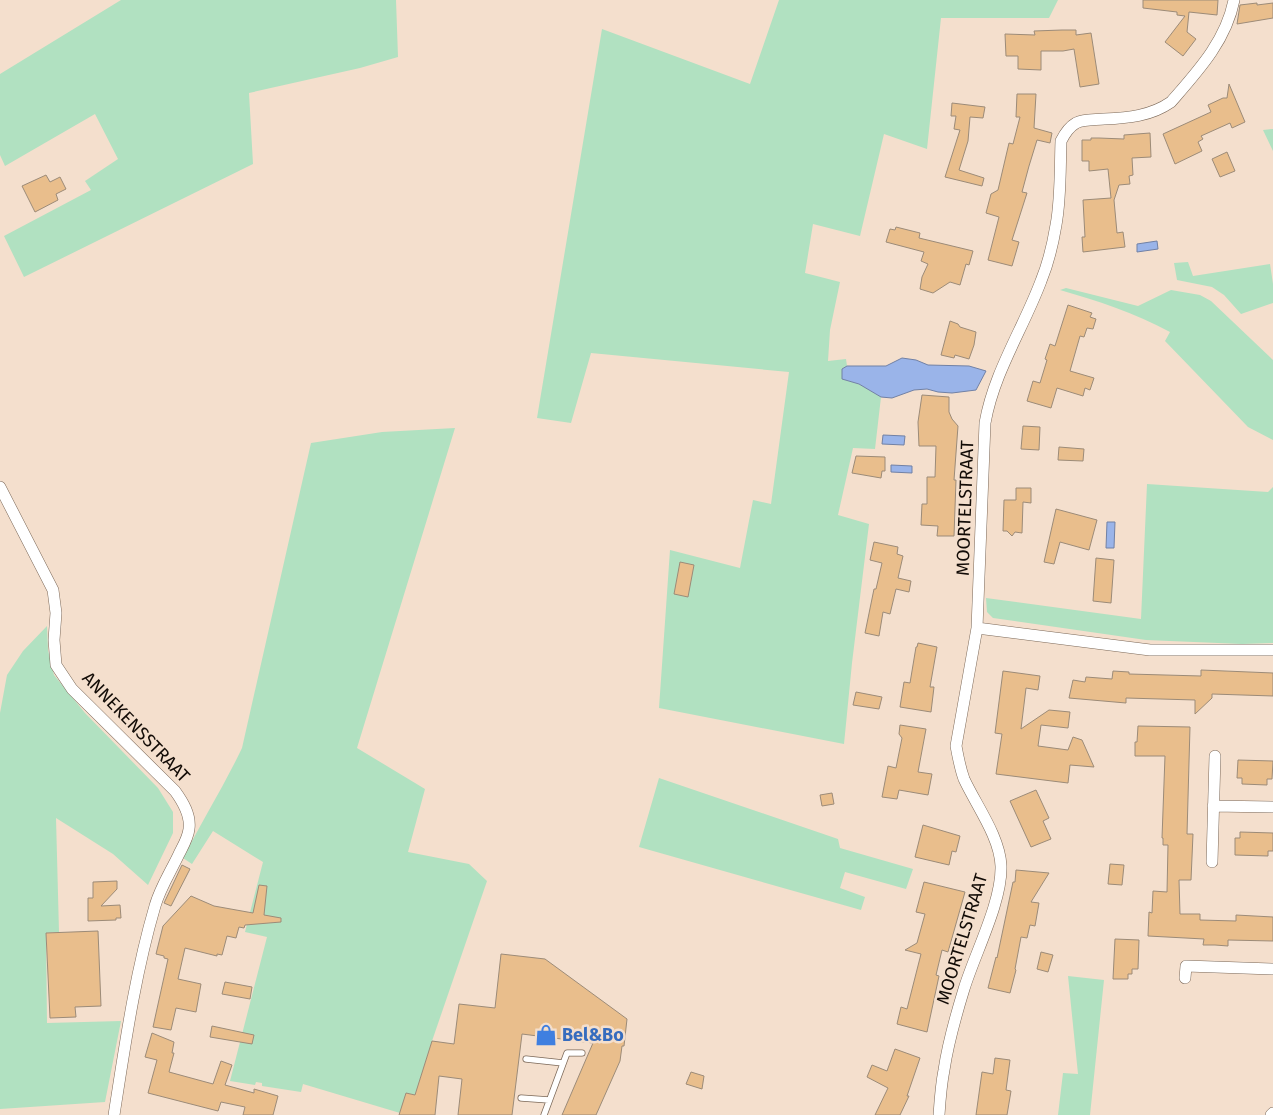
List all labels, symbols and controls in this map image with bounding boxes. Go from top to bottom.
street label: MOORTELSTRAAT [952,439,978,576]
street label: ANNEKENSSTRAAT [78,667,195,787]
street label: MOORTELSTRAAT [932,870,993,1007]
shop icon: Bel&Bo [533,1022,559,1048]
place label: Bel&Bo [562,1024,624,1046]

